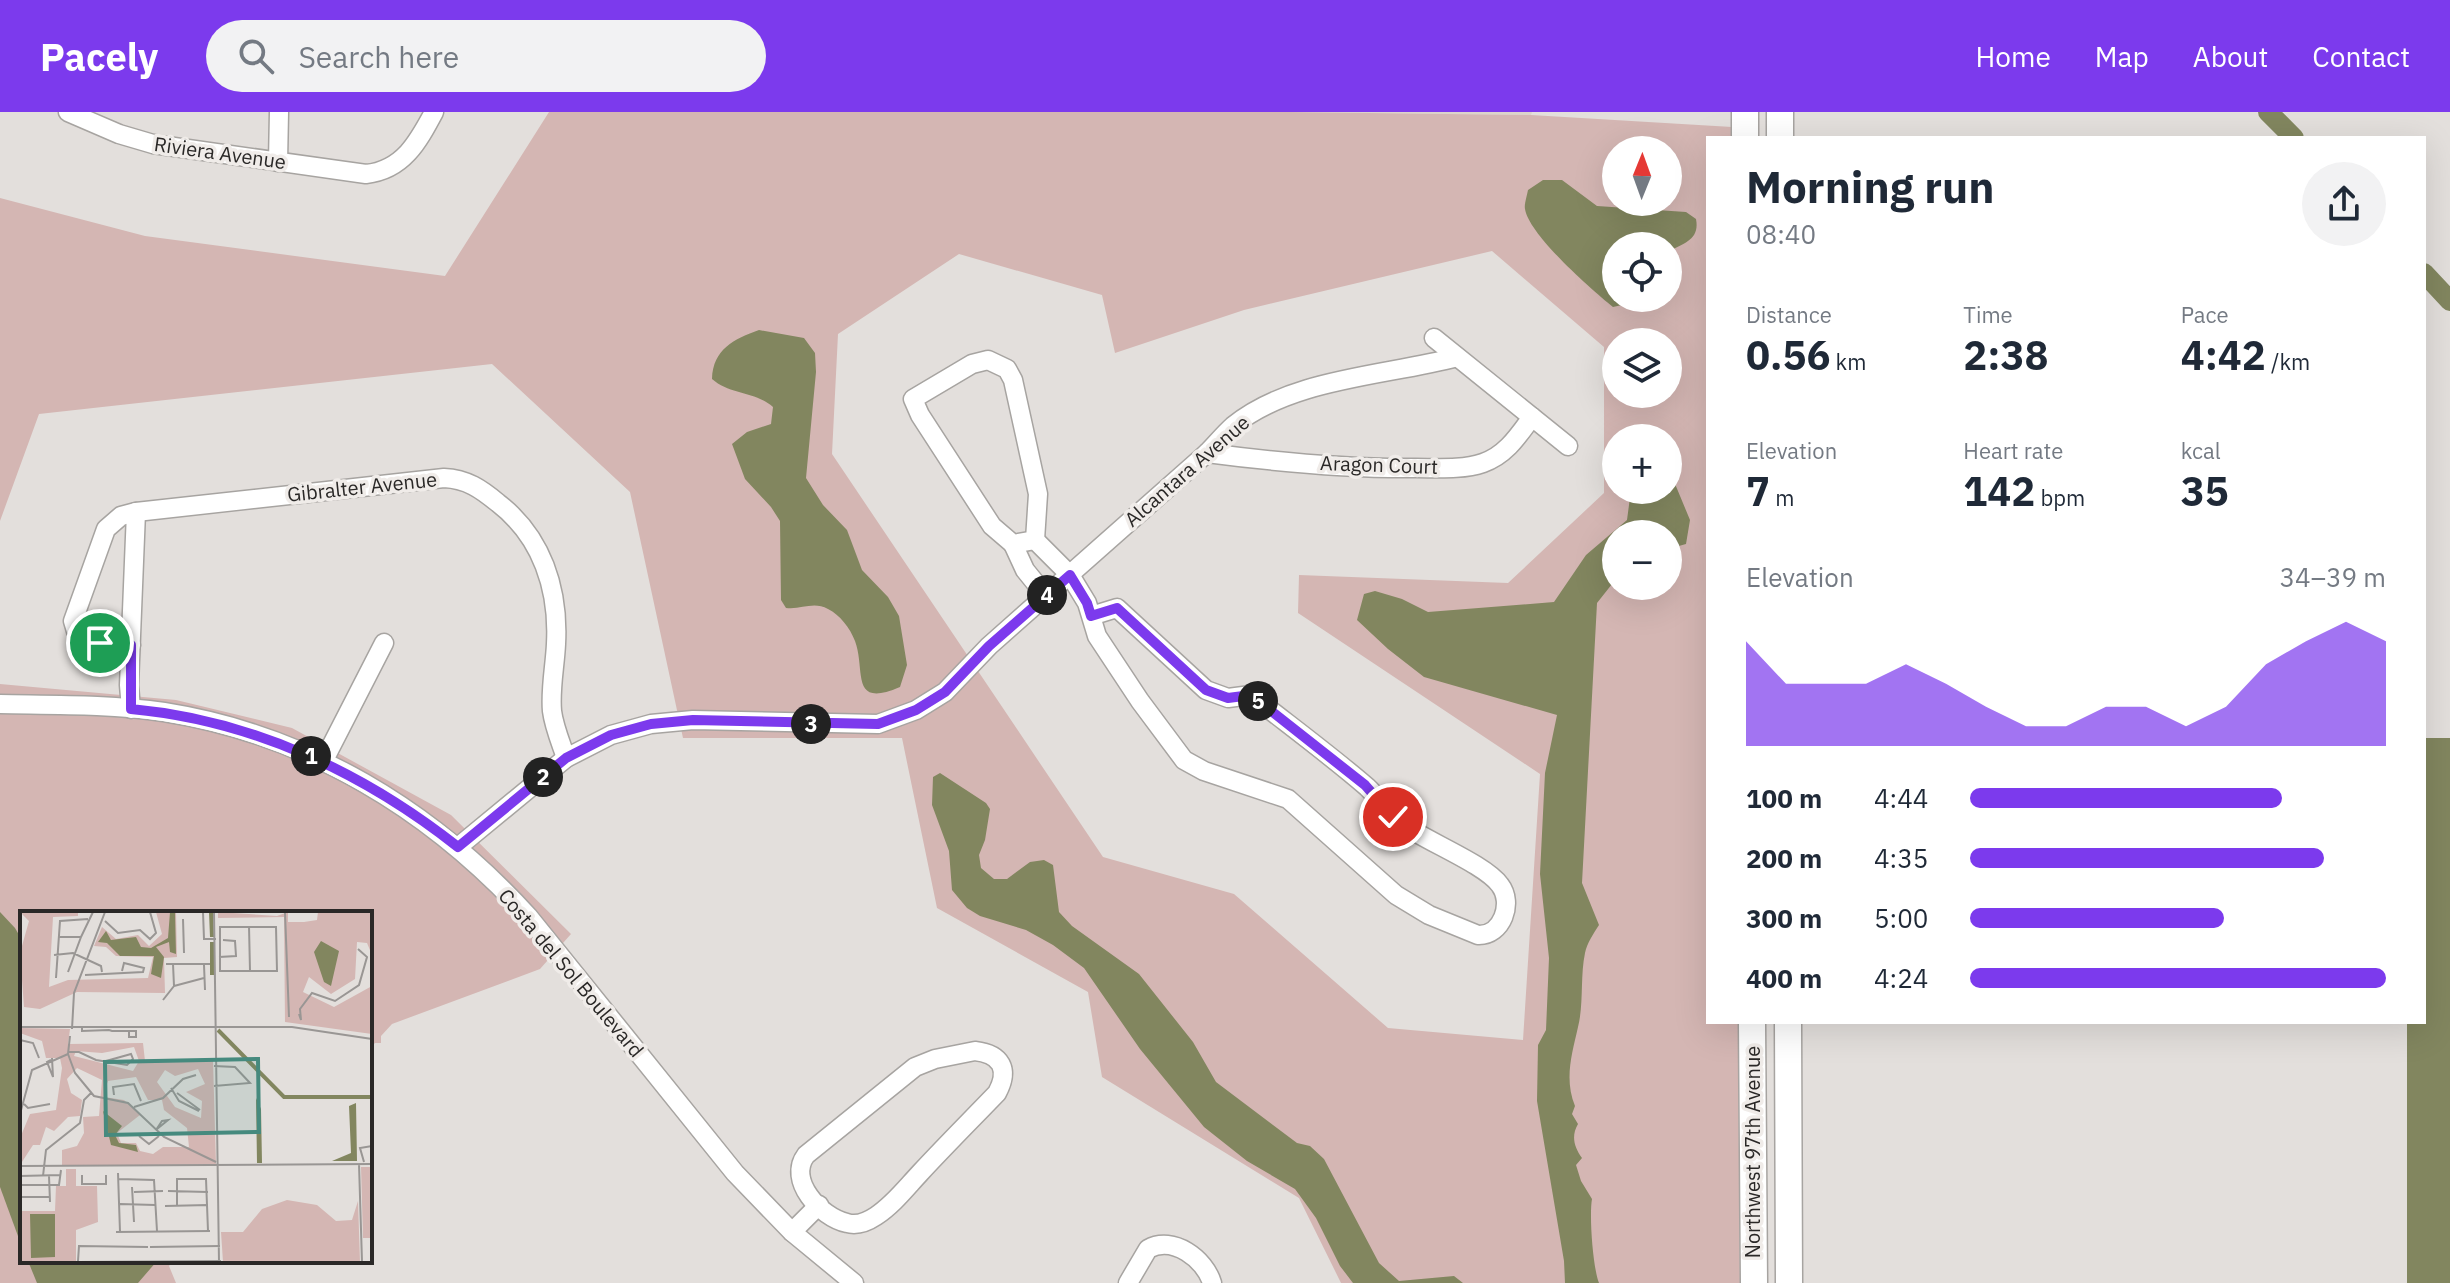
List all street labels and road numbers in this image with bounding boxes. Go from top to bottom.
street label: Riviera Avenue [152,130,288,175]
street label: Alcantara Avenue [1118,409,1255,532]
street label: Aragon Court [1320,449,1438,480]
street label: Gibralter Avenue [286,465,438,508]
street label: Costa del Sol Boulevard [493,883,650,1063]
street label: Northwest 97th Avenue [1739,1046,1766,1258]

